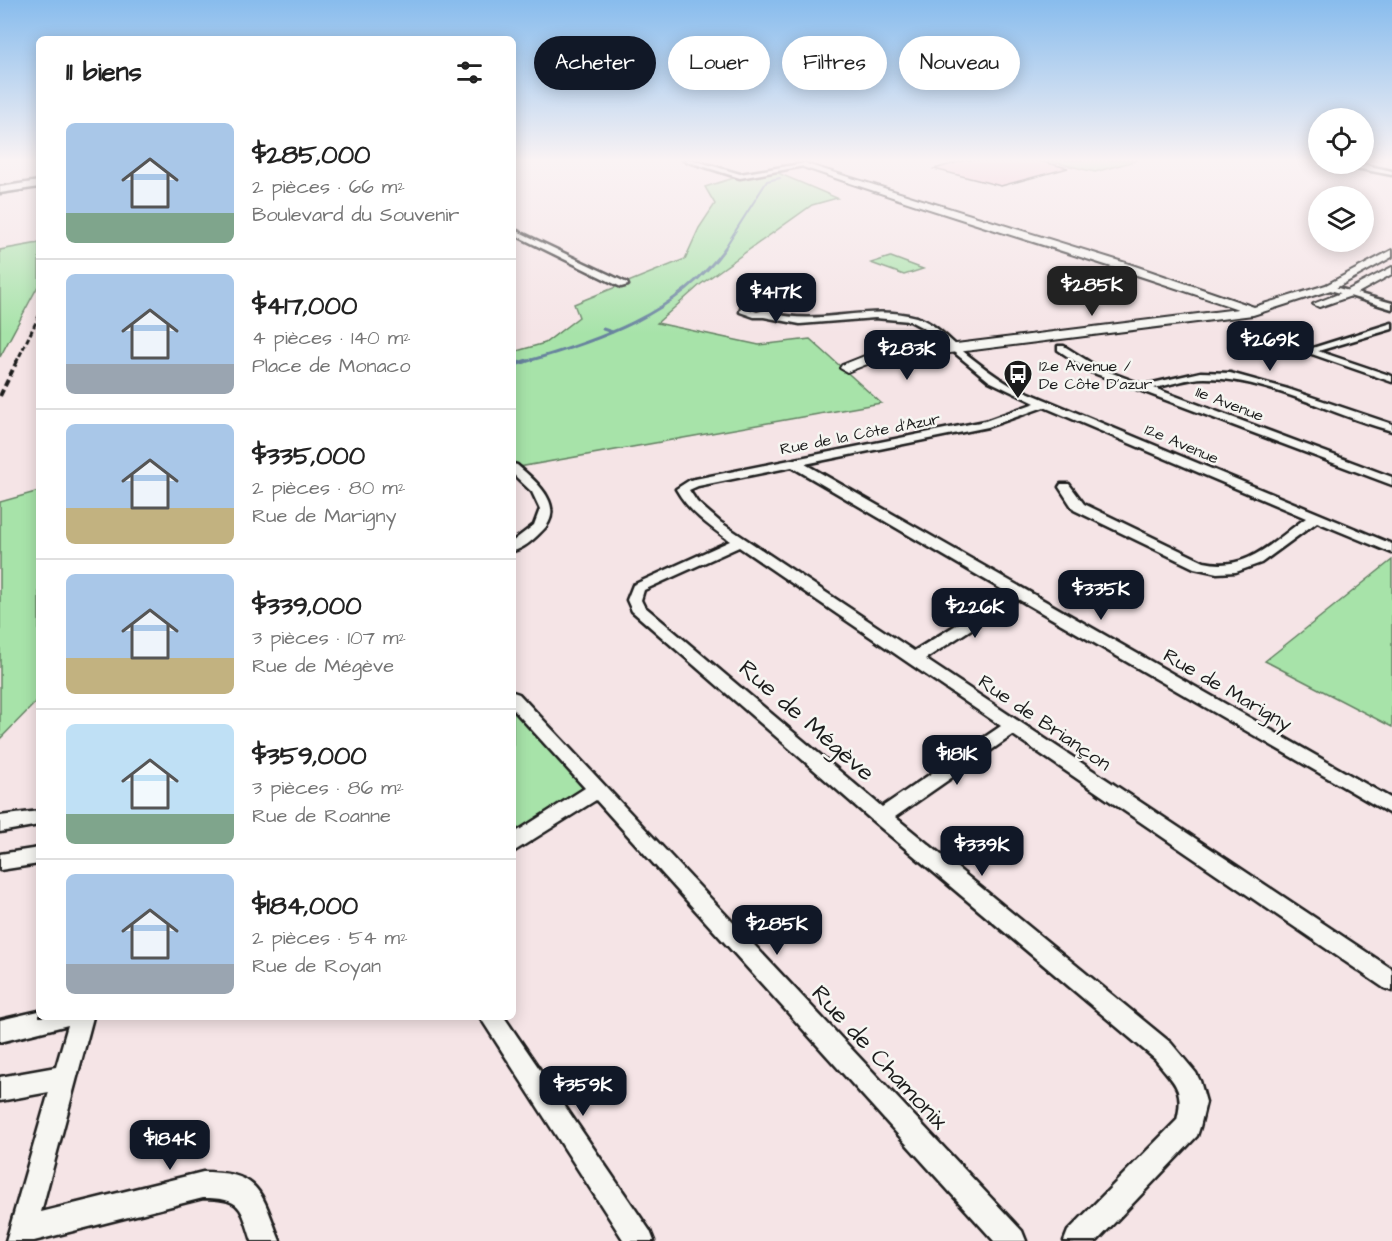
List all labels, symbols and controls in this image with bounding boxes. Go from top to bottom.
chip: Acheter [534,36,656,90]
chip: Louer [668,36,770,90]
chip: Filtres [782,36,887,90]
chip: Nouveau [899,36,1020,90]
text: 11 biens [66,54,142,90]
icon: filters [453,56,486,89]
map controls [1308,108,1374,252]
button: locate [1308,108,1374,174]
text: $285,000 [252,137,370,173]
icon: home [114,147,186,219]
text: 2 pièces · 66 m² [252,173,405,201]
button: layers [1308,186,1374,252]
text: Boulevard du Souvenir [252,201,459,229]
pin: $285K [1050,266,1134,317]
text: $285K [1061,271,1123,299]
pin: $417K [734,273,818,324]
text: $417K [750,278,802,306]
text: $417,000 [252,288,357,324]
icon: home [114,298,186,370]
pin: $269K [1228,321,1312,372]
text: 4 pièces · 140 m² [252,324,411,352]
text: $269K [1241,326,1299,354]
pin: $283K [865,330,949,381]
text: $283K [878,335,936,363]
text: Place de Monaco [252,352,411,380]
place label: 12e Avenue / De Côte D'azur [1039,355,1152,395]
bus stop icon: 12e Avenue / De Côte D'azur [1002,358,1034,400]
street label: 11e Avenue [1192,381,1267,427]
street label: Rue de la Côte d'Azur [778,408,942,460]
street label: 12e Avenue [1141,419,1222,469]
text: $335,000 [252,438,365,474]
icon: home [114,448,186,520]
text: 2 pièces · 80 m² [252,474,405,502]
text: Rue de Marigny [252,502,396,530]
pin: $335K [1059,570,1143,621]
text: $335K [1072,575,1130,603]
text: $339,000 [252,588,362,624]
pin: $226K [933,588,1017,639]
text: $226K [946,593,1004,621]
icon: home [114,598,186,670]
text: 3 pièces · 107 m² [252,624,406,652]
street label: Rue de Marigny [1157,642,1297,739]
text: Rue de Mégève [252,652,394,680]
street label: Rue de Mégève [730,652,882,790]
street label: Rue de Briançon [972,668,1116,778]
pin: $181K [915,735,999,786]
text: $359,000 [252,738,367,774]
text: $181K [936,740,978,768]
icon: home [114,748,186,820]
text: 3 pièces · 86 m² [252,774,404,802]
text: Rue de Roanne [252,802,391,830]
pin: $339K [940,826,1024,877]
text: $339K [955,831,1009,859]
text: $184,000 [252,888,358,924]
icon: home [114,898,186,970]
pin: $285K [735,905,819,956]
text: $285K [746,910,808,938]
text: 2 pièces · 54 m² [252,924,408,952]
text: Rue de Royan [252,952,381,980]
street label: Rue de Chamonix [803,978,956,1138]
pin: $359K [541,1066,625,1117]
text: $359K [554,1071,612,1099]
pin: $184K [128,1120,212,1171]
text: $184K [144,1125,196,1153]

